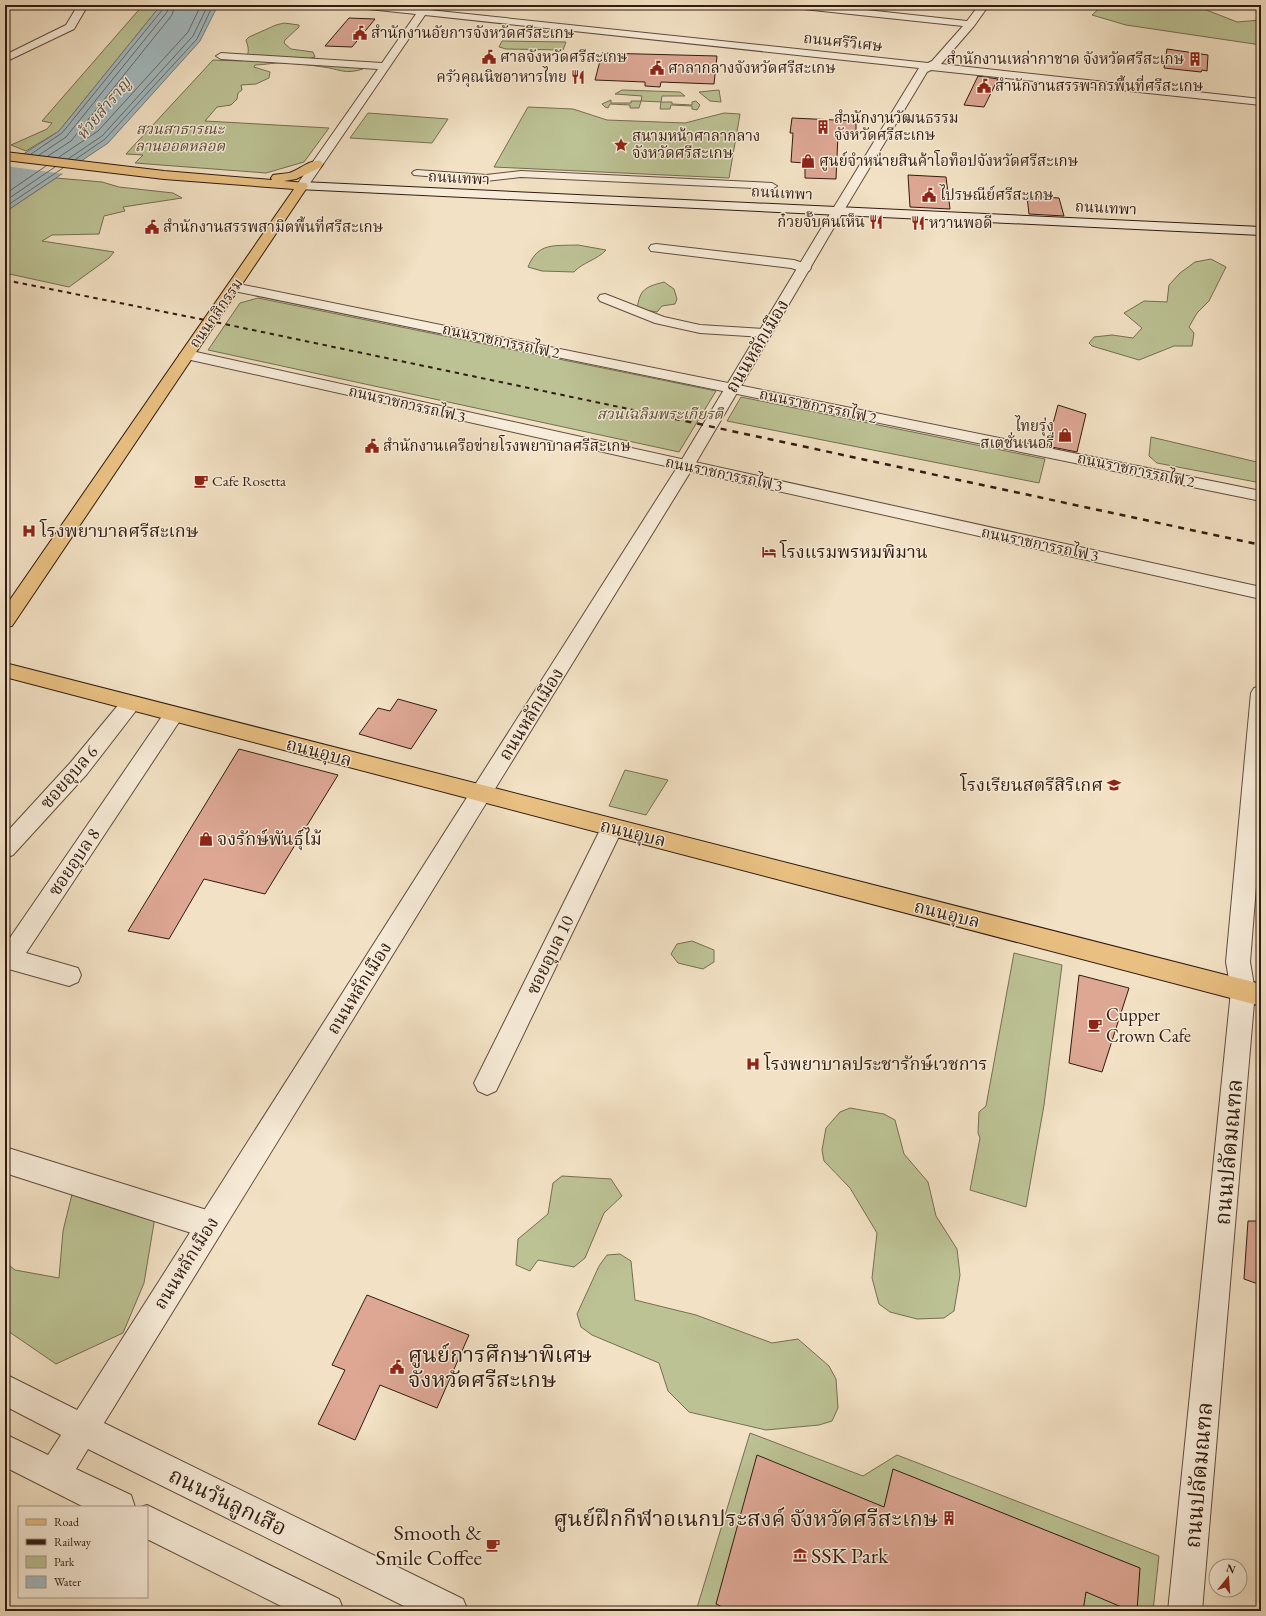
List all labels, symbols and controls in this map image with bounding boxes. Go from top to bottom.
place label: สำนักงานอัยการจังหวัดศรีสะเกษ [371,23,575,42]
public building icon: สำนักงานอัยการจังหวัดศรีสะเกษ [352,25,368,41]
street label: ถนนศรีวิเศษ [803,28,884,55]
place label: ศาลจังหวัดศรีสะเกษ [500,47,628,66]
public building icon: ศาลจังหวัดศรีสะเกษ [481,49,497,65]
place label: สำนักงานเหล่ากาชาด จังหวัดศรีสะเกษ [946,49,1185,68]
building icon: สำนักงานเหล่ากาชาด จังหวัดศรีสะเกษ [1187,51,1203,67]
place label: ศาลากลางจังหวัดศรีสะเกษ [668,58,836,77]
public building icon: ศาลากลางจังหวัดศรีสะเกษ [649,60,665,76]
place label: ครัวคุณนิชอาหารไทย [436,66,567,88]
restaurant icon: ครัวคุณนิชอาหารไทย [570,69,586,85]
water label: ห้วยสำราญ [71,72,136,144]
place label: สำนักงานสรรพากรพื้นที่ศรีสะเกษ [995,75,1204,95]
public building icon: สำนักงานสรรพากรพื้นที่ศรีสะเกษ [976,78,992,94]
place label: สำนักงานวัฒนธรรม จังหวัดศรีสะเกษ [834,108,958,144]
park label: สวนสาธารณะ ลานออดหลอด [135,119,226,155]
building icon: สำนักงานวัฒนธรรม จังหวัดศรีสะเกษ [815,119,831,135]
place label: สนามหน้าศาลากลาง จังหวัดศรีสะเกษ [632,126,760,162]
place icon: สนามหน้าศาลากลาง จังหวัดศรีสะเกษ [613,137,629,153]
place label: ศูนย์จำหน่ายสินค้าโอท็อปจังหวัดศรีสะเกษ [819,150,1079,171]
shop icon: ศูนย์จำหน่ายสินค้าโอท็อปจังหวัดศรีสะเกษ [800,153,816,169]
street label: ถนนเทพา [428,166,491,189]
street label: ถนนเทพา [751,181,814,204]
place label: ไปรษณีย์ศรีสะเกษ [939,184,1054,204]
public building icon: ไปรษณีย์ศรีสะเกษ [921,187,937,203]
street label: ถนนเทพา [1075,196,1138,219]
place label: ก๋วยจั๊บฅนเห็น [777,211,865,231]
place label: หวานพอดี [929,213,993,232]
restaurant icon: ก๋วยจั๊บฅนเห็น [868,214,884,230]
restaurant icon: หวานพอดี [910,215,926,231]
place label: สำนักงานสรรพสามิตพื้นที่ศรีสะเกษ [163,216,384,236]
public building icon: สำนักงานสรรพสามิตพื้นที่ศรีสะเกษ [144,219,160,235]
street label: ถนนกสิกรรม [185,274,247,351]
street label: ถนนหลักเมือง [720,295,794,397]
street label: ถนนราชการรถไฟ 2 [441,318,562,362]
street label: ถนนราชการรถไฟ 3 [347,380,468,426]
street label: ถนนราชการรถไฟ 2 [758,383,879,427]
park label: สวนเฉลิมพระเกียรติ [597,404,725,423]
place label: ไทยรุ่ง สเตชั่นเนอรี่ [980,415,1054,452]
shop icon: ไทยรุ่ง สเตชั่นเนอรี่ [1057,427,1073,443]
place label: สำนักงานเครือข่ายโรงพยาบาลศรีสะเกษ [383,435,631,455]
public building icon: สำนักงานเครือข่ายโรงพยาบาลศรีสะเกษ [364,438,380,454]
street label: ถนนราชการรถไฟ 2 [1076,447,1197,491]
street label: ถนนราชการรถไฟ 3 [664,451,785,495]
place label: Cafe Rosetta [212,471,286,490]
cafe icon: Cafe Rosetta [193,473,209,489]
place label: โรงพยาบาลศรีสะเกษ [39,518,199,542]
street label: ถนนราชการรถไฟ 3 [980,521,1101,565]
hospital icon: โรงพยาบาลศรีสะเกษ [21,523,37,539]
place label: โรงแรมพรหมพิมาน [779,539,928,563]
hotel icon: โรงแรมพรหมพิมาน [761,544,777,560]
street label: ถนนหลักเมือง [493,663,568,764]
street label: ถนนอุบล [283,732,355,772]
street label: ซอยอุบล 6 [35,740,104,814]
place label: โรงเรียนสตรีสิริเกศ [959,772,1103,796]
school or university icon: โรงเรียนสตรีสิริเกศ [1106,777,1122,793]
street label: ถนนอุบล [597,813,669,853]
street label: ซอยอุบล 8 [43,823,105,901]
place label: จงรักษ์พันธุ์ไม้ [217,827,322,851]
shop icon: จงรักษ์พันธุ์ไม้ [198,831,214,847]
street label: ถนนอุบล [911,894,983,934]
street label: ซอยอุบล 10 [520,911,580,999]
street label: ถนนหลักเมือง [321,937,396,1038]
place label: Cupper Crown Cafe [1106,1003,1191,1047]
cafe icon: Cupper Crown Cafe [1087,1017,1103,1033]
place label: โรงพยาบาลประชารักษ์เวชการ [763,1051,988,1075]
hospital icon: โรงพยาบาลประชารักษ์เวชการ [745,1056,761,1072]
street label: ถนนปลัดมณฑล [1208,1078,1249,1226]
street label: ถนนหลักเมือง [148,1212,223,1313]
place label: ศูนย์การศึกษาพิเศษ จังหวัดศรีสะเกษ [408,1340,592,1394]
public building icon: ศูนย์การศึกษาพิเศษ จังหวัดศรีสะเกษ [389,1359,405,1375]
street label: ถนนปลัดมณฑล [1178,1401,1219,1549]
street label: ถนนวันลูกเสือ [164,1460,292,1543]
place label: ศูนย์ฝึกกีฬาอเนกประสงค์ จังหวัดศรีสะเกษ [553,1504,938,1533]
legend [18,1506,148,1598]
building icon: ศูนย์ฝึกกีฬาอเนกประสงค์ จังหวัดศรีสะเกษ [941,1510,957,1526]
text: Road [54,1514,80,1530]
place label: Smooth & Smile Coffee [375,1518,482,1572]
text: Railway [54,1534,92,1550]
cafe icon: Smooth & Smile Coffee [485,1537,501,1553]
place label: SSK Park [811,1541,889,1570]
museum icon: SSK Park [792,1547,808,1563]
text: Park [54,1554,75,1570]
north arrow [1208,1558,1248,1598]
text: N [1225,1560,1237,1576]
text: Water [54,1574,81,1590]

